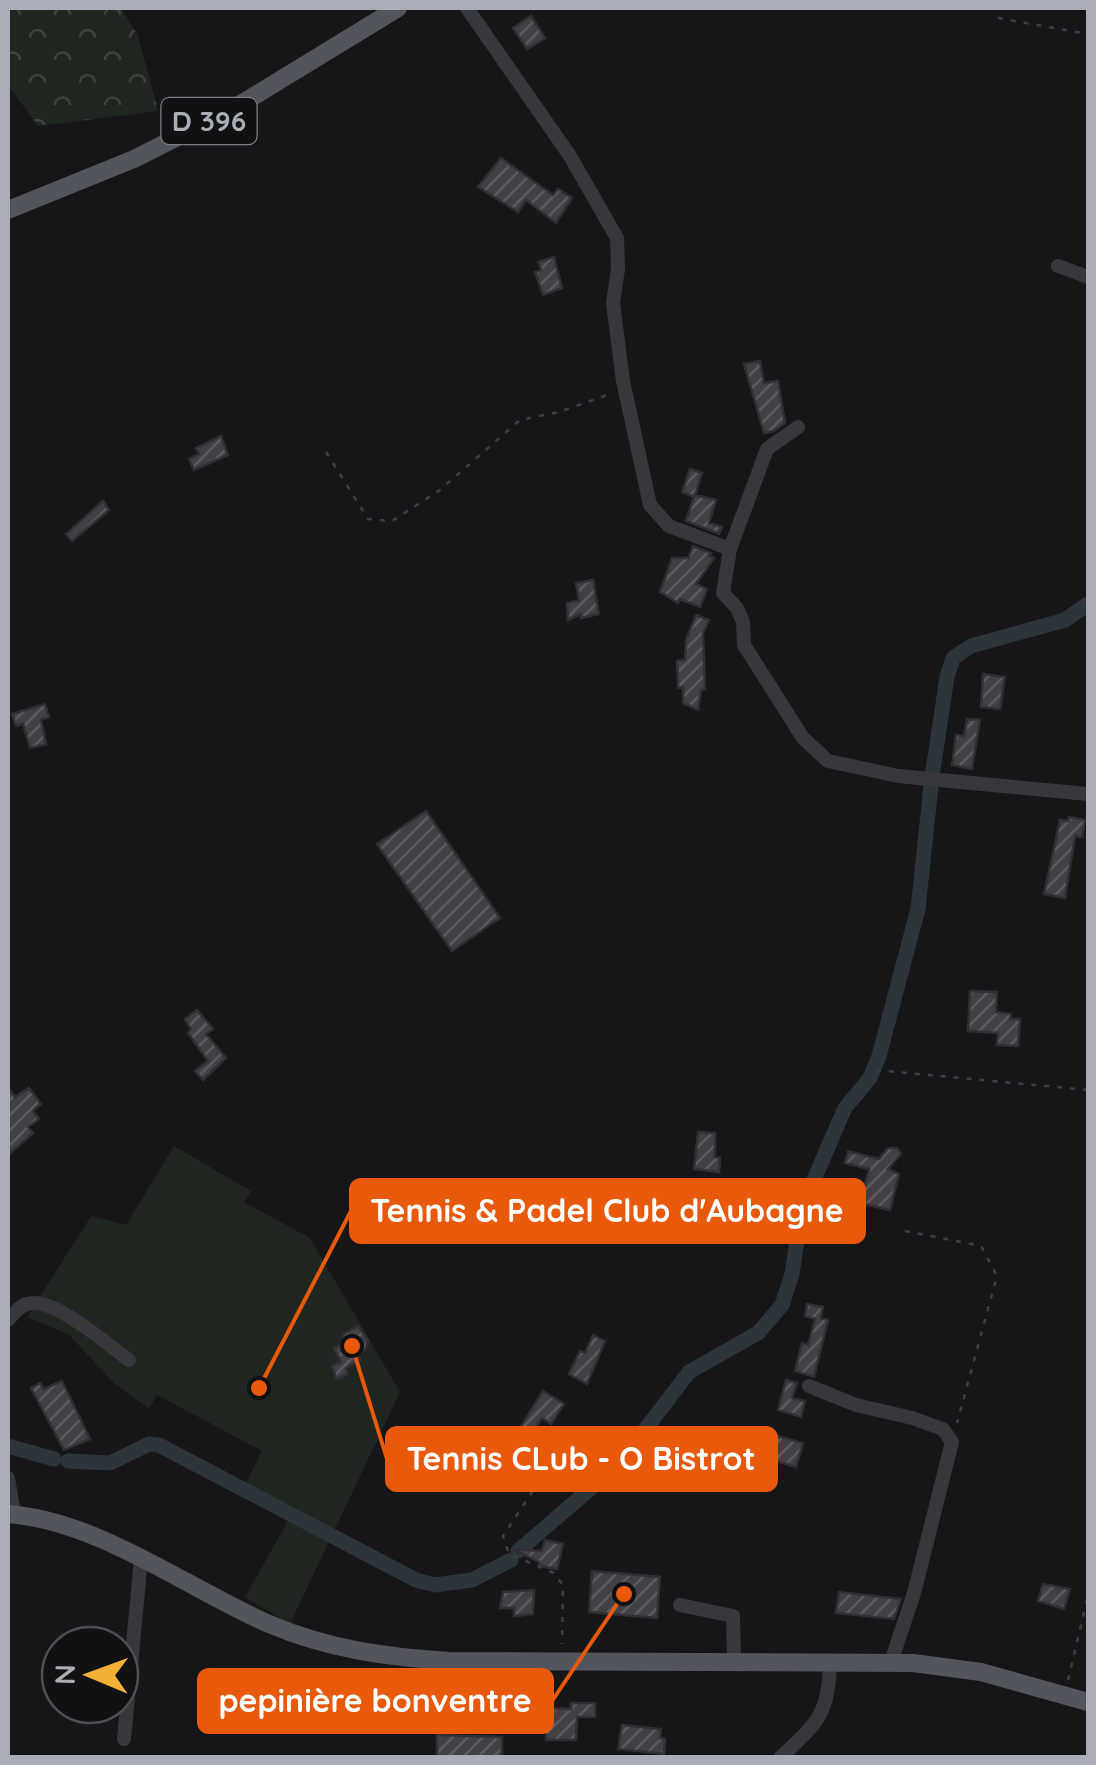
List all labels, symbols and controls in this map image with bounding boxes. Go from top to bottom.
road number: D 396 [162,98,256,144]
callout: Tennis & Padel Club d'Aubagne [351,1180,864,1242]
text: Tennis & Padel Club d'Aubagne [370,1190,844,1230]
callout: Tennis CLub - O Bistrot [387,1428,776,1490]
text: Tennis CLub - O Bistrot [406,1438,756,1478]
north arrow [40,1625,140,1725]
text: N [47,1664,82,1685]
callout: pepinière bonventre [199,1670,552,1732]
text: pepinière bonventre [218,1680,532,1720]

